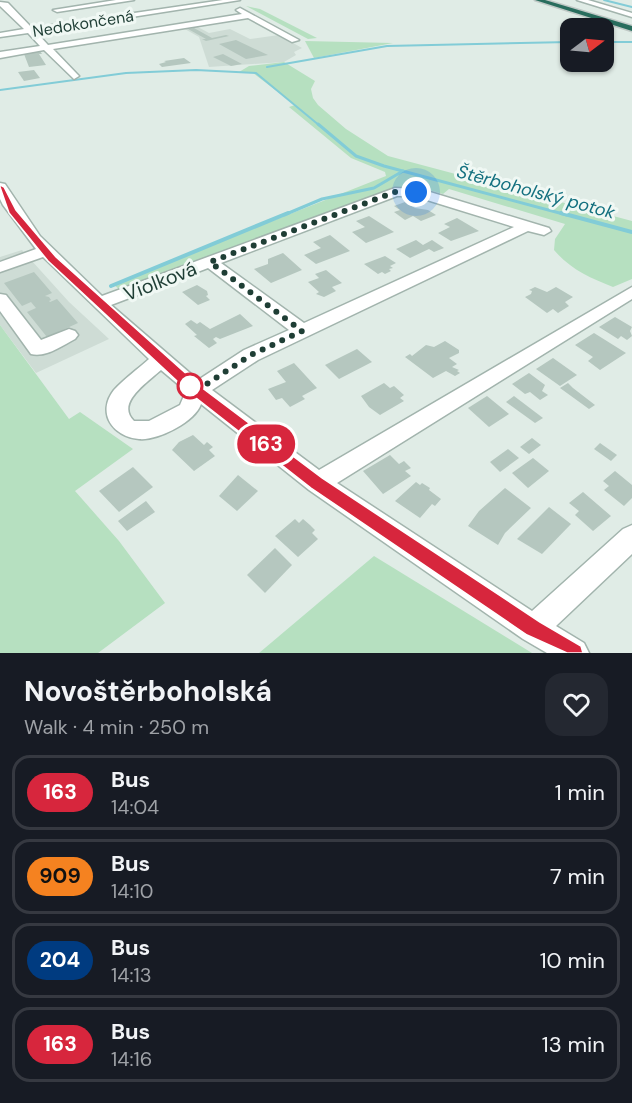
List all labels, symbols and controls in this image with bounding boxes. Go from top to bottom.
street label: Nedokončená [31,5,135,42]
north arrow [560,18,614,72]
map controls [560,18,614,72]
water label: Štěrboholský potok [454,159,619,225]
your location [401,177,431,207]
street label: Violková [120,255,200,307]
unlabelled marker [177,373,203,399]
line badge: 163 [232,424,300,464]
text: 163 [249,430,283,458]
text: Novoštěrboholská [24,673,272,710]
button: heart [545,673,608,736]
text: Walk · 4 min · 250 m [24,714,209,740]
text: Bus [111,765,150,794]
text: 163 [43,778,77,806]
text: 1 min [555,778,605,807]
text: 14:04 [111,794,159,820]
text: Bus [111,849,150,878]
text: 909 [39,862,81,890]
text: 7 min [550,862,605,891]
text: 14:10 [111,878,153,904]
text: Bus [111,933,150,962]
text: 204 [40,946,80,974]
text: 10 min [540,946,605,975]
text: 14:13 [111,962,151,988]
text: Bus [111,1017,150,1046]
text: 163 [43,1030,77,1058]
text: 13 min [542,1030,605,1059]
text: 14:16 [111,1046,152,1072]

